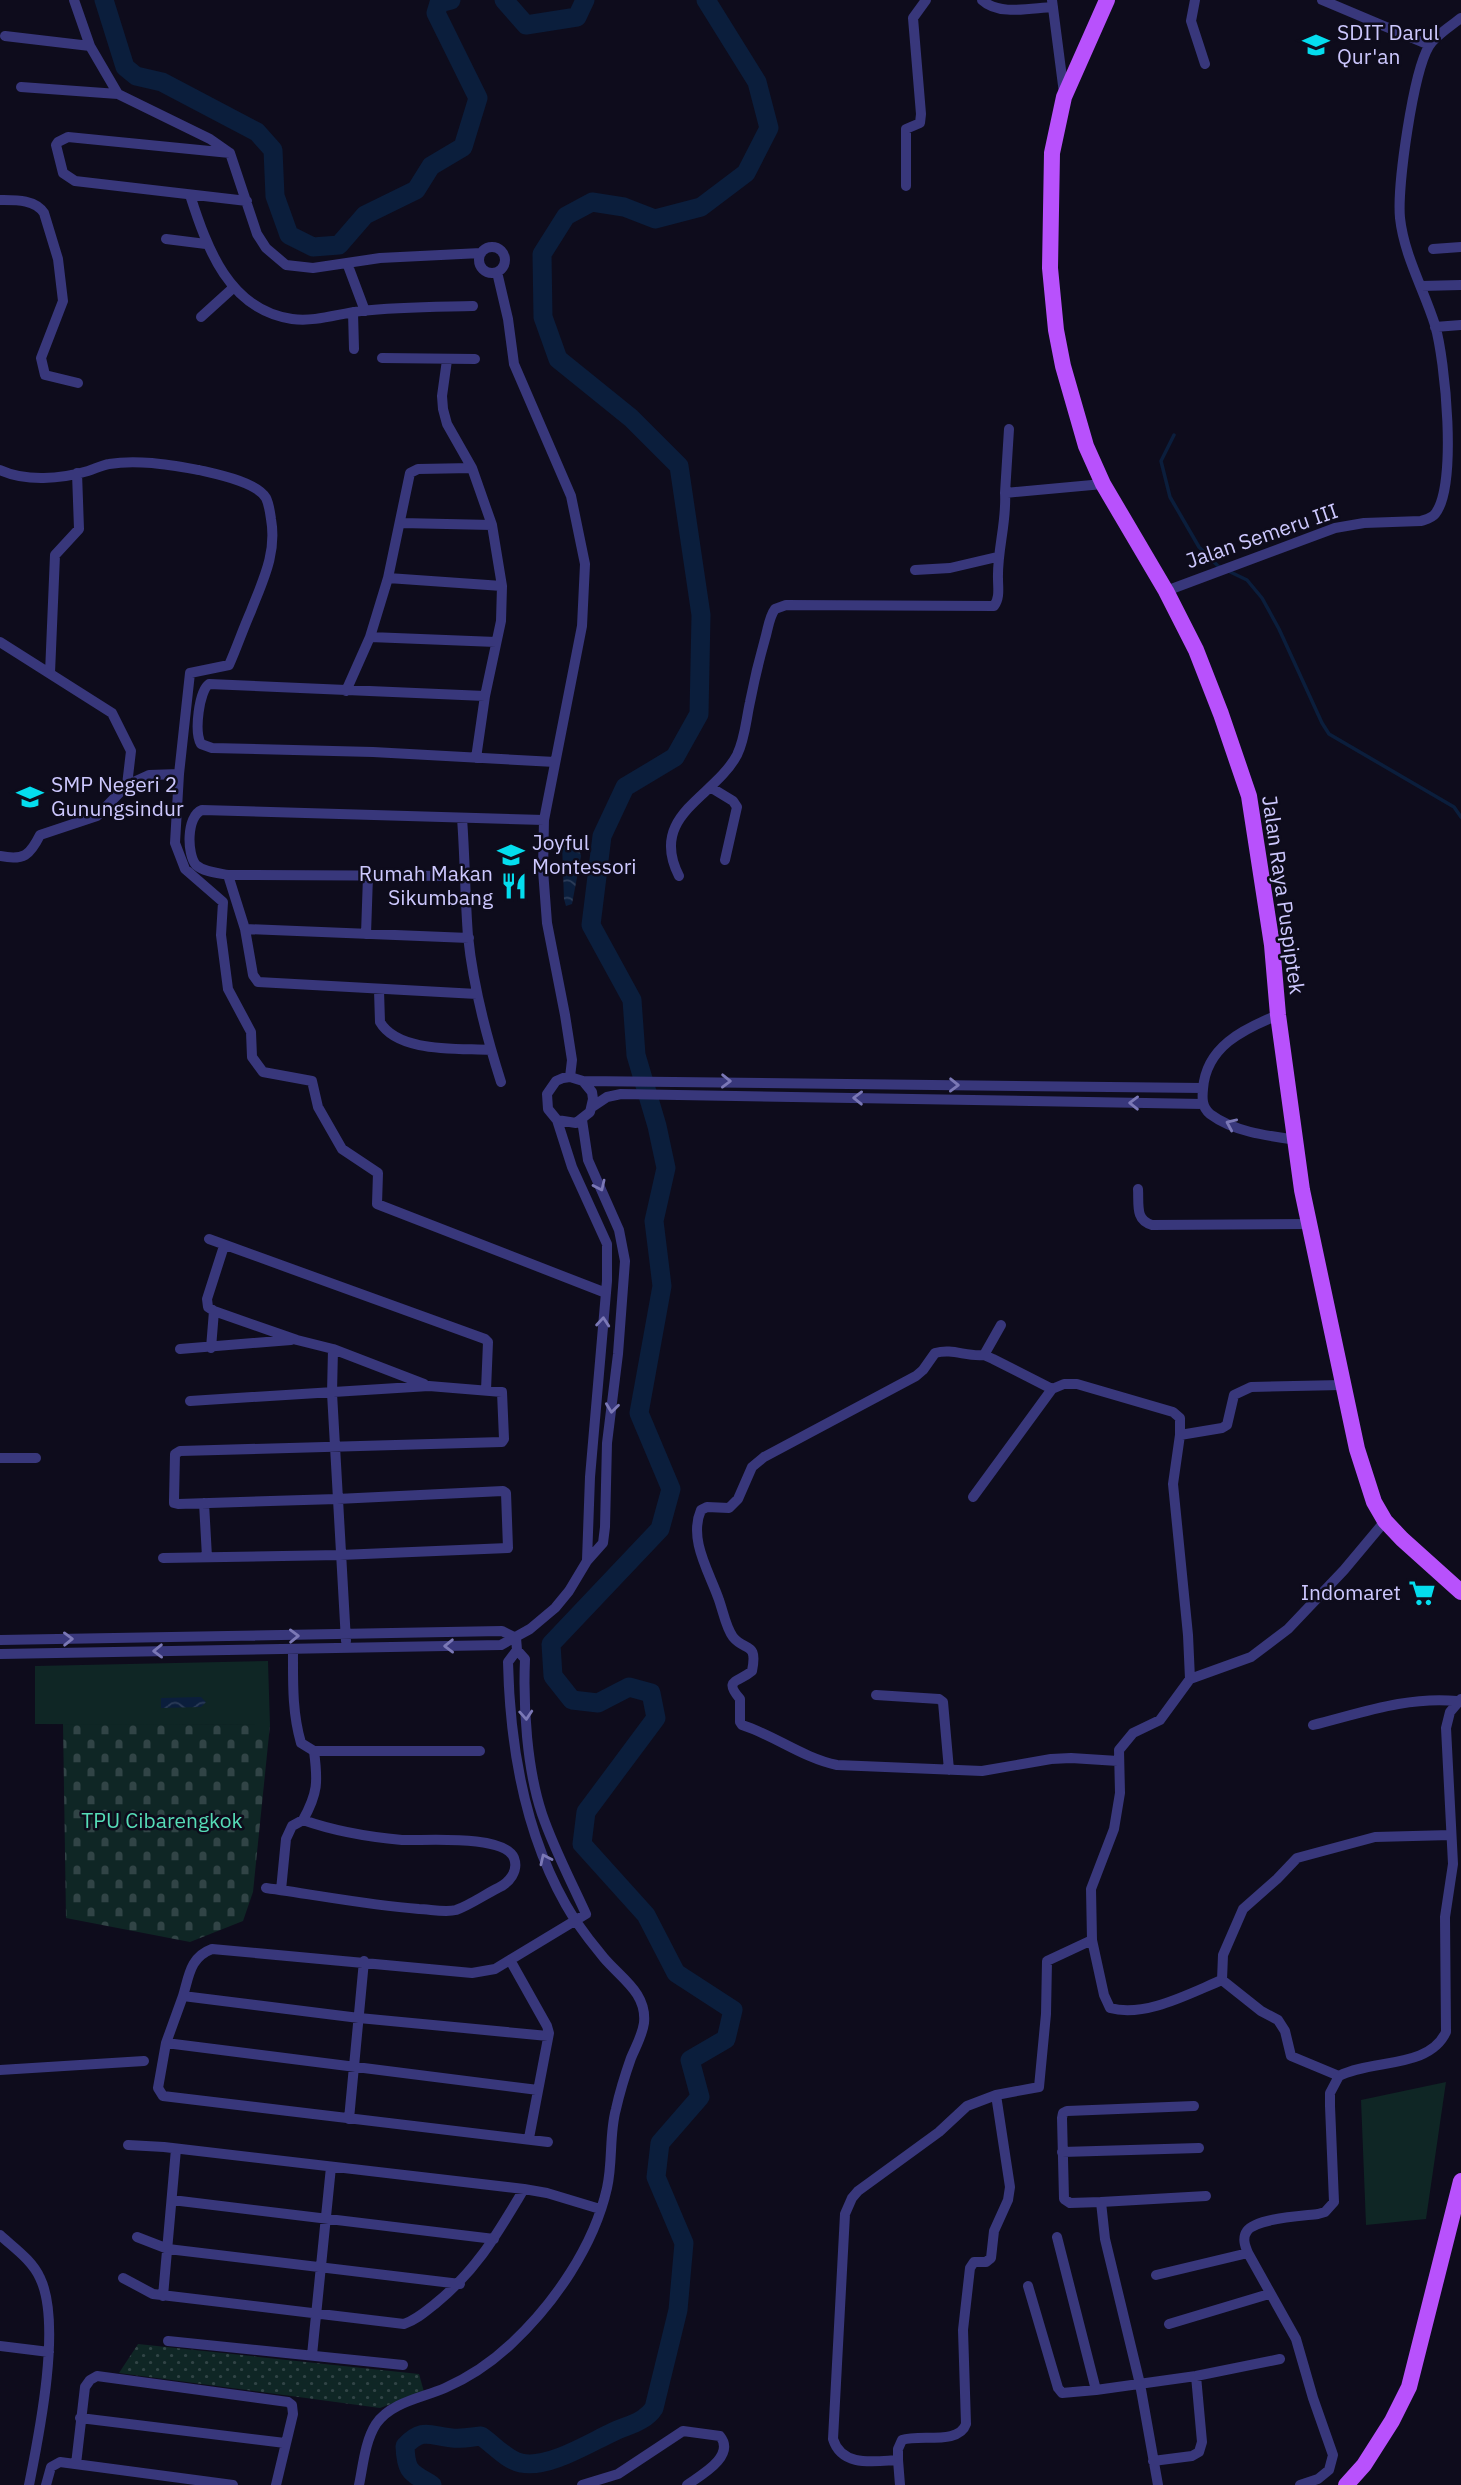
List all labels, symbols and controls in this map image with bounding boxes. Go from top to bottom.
place label: SDIT Darul Qur'an [1337,18,1439,70]
school or university icon: SDIT Darul Qur'an [1301,30,1331,60]
street label: Jalan Semeru III [1182,496,1341,574]
place label: SMP Negeri 2 Gunungsindur [51,770,184,822]
school or university icon: SMP Negeri 2 Gunungsindur [15,782,45,812]
street label: Jalan Raya Puspiptek [1256,794,1312,996]
place label: Joyful Montessori [532,828,637,880]
school or university icon: Joyful Montessori [496,840,526,870]
place label: Rumah Makan Sikumbang [359,859,493,911]
restaurant icon: Rumah Makan Sikumbang [499,871,529,901]
one-way arrow [722,1073,732,1089]
one-way arrow [949,1077,960,1093]
one-way arrow [852,1090,863,1106]
one-way arrow [1129,1095,1140,1110]
one-way arrow [1226,1118,1238,1132]
one-way arrow [592,1178,606,1191]
one-way arrow [595,1316,610,1327]
one-way arrow [604,1402,619,1414]
place label: Indomaret [1301,1578,1401,1606]
supermarket icon: Indomaret [1407,1578,1437,1608]
one-way arrow [289,1628,300,1644]
one-way arrow [63,1631,74,1647]
one-way arrow [443,1638,454,1654]
one-way arrow [152,1643,163,1659]
one-way arrow [519,1710,534,1721]
park label: TPU Cibarengkok [81,1806,243,1834]
one-way arrow [539,1854,553,1866]

